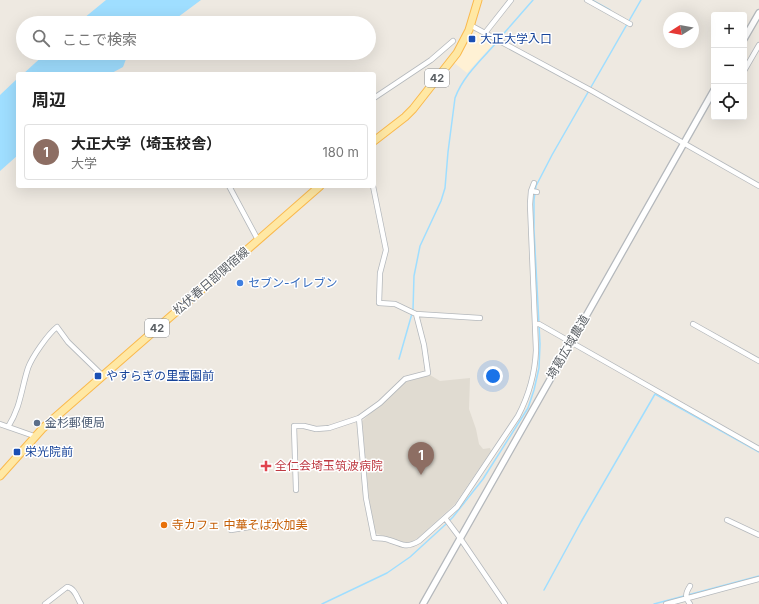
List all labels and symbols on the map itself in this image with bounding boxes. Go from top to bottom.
north arrow [663,12,699,48]
place label: 大正大学入口 [480,31,552,46]
marker: 大正大学入口 [467,34,477,44]
road number: 42 [425,69,449,87]
street label: 松伏春日部関宿線 [170,243,252,318]
place label: セブン-イレブン [248,275,338,290]
marker: セブン-イレブン [235,278,245,288]
street label: 埼葛広域農道 [543,312,592,382]
road number: 42 [145,319,169,337]
your location [483,366,503,386]
place label: やすらぎの里霊園前 [106,368,214,383]
marker: やすらぎの里霊園前 [93,371,103,381]
place label: 金杉郵便局 [45,415,105,430]
marker: 金杉郵便局 [32,418,42,428]
pin: 1 [408,442,434,475]
place label: 栄光院前 [25,444,73,459]
marker: 栄光院前 [12,447,22,457]
place label: 全仁会埼玉筑波病院 [275,458,383,473]
marker: 全仁会埼玉筑波病院 [260,460,272,472]
place label: 寺カフェ 中華そば水加美 [172,517,307,532]
marker: 寺カフェ 中華そば水加美 [159,520,169,530]

